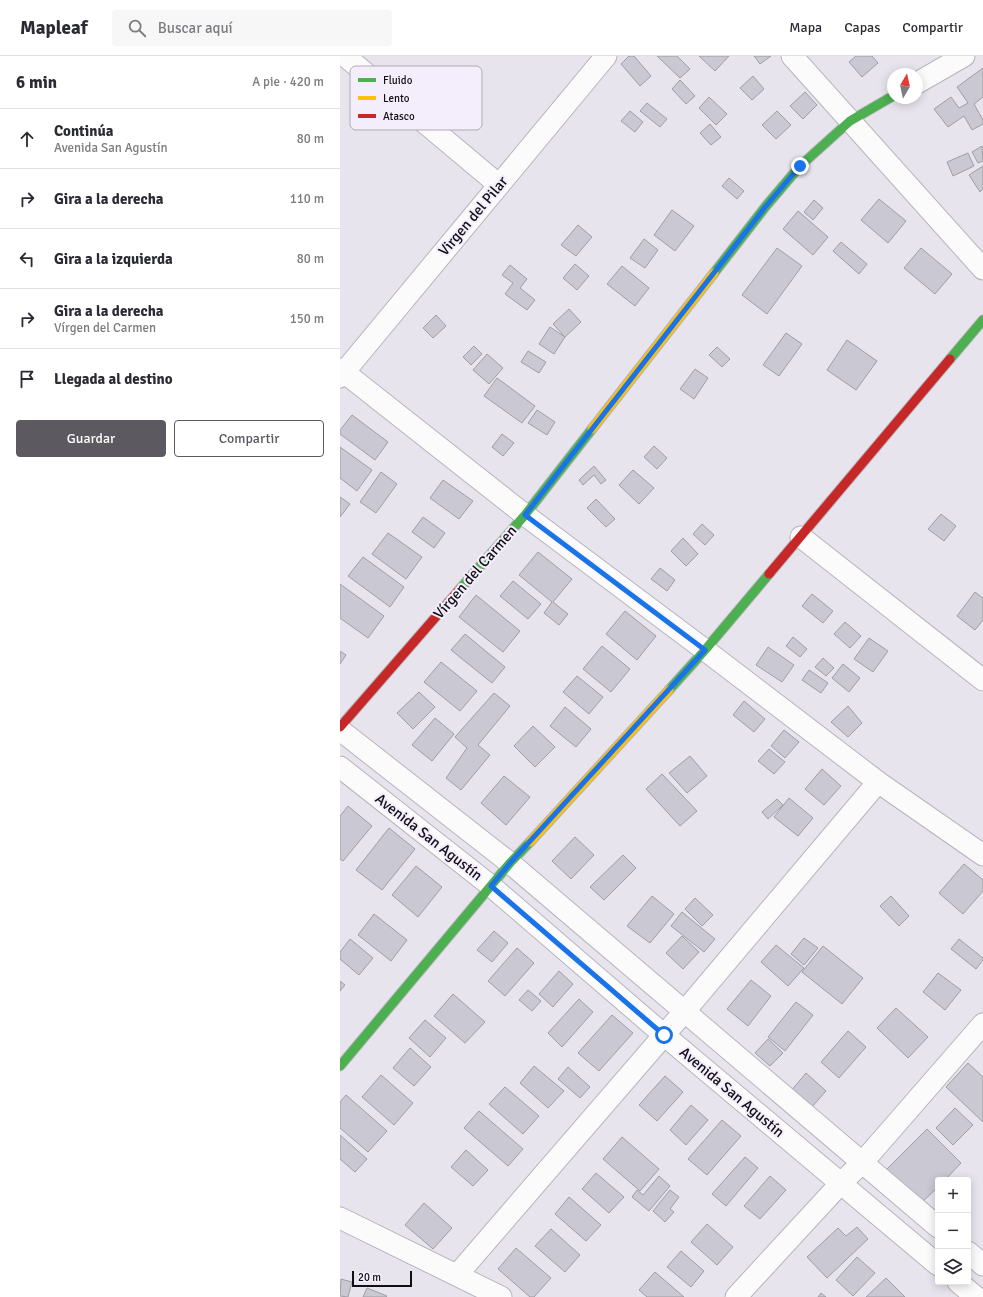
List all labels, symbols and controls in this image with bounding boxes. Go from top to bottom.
search box [112,10,392,46]
text: Mapleaf [20,16,88,40]
icon: search [126,17,148,39]
text: Buscar aquí [158,19,233,37]
text: Mapa [789,19,822,36]
text: Capas [844,19,880,36]
text: Compartir [902,19,963,36]
legend [350,66,482,130]
north arrow [887,68,923,104]
text: 6 min [16,72,57,93]
text: A pie · 420 m [252,74,324,90]
text: Fluido [383,74,413,87]
text: Lento [383,92,410,105]
text: Atasco [383,110,415,123]
text: Continúa [54,122,113,140]
icon: ahead [16,128,38,150]
text: 80 m [297,131,324,147]
text: Avenida San Agustín [54,140,168,156]
route end [791,157,809,175]
street label: Virgen del Pilar [435,172,512,259]
icon: right [16,188,38,210]
text: Gira a la derecha [54,190,164,208]
text: 110 m [290,191,324,207]
icon: left [16,248,38,270]
text: Gira a la izquierda [54,250,173,268]
text: 80 m [297,251,324,267]
text: Gira a la derecha [54,302,164,320]
icon: right [16,308,38,330]
text: 150 m [290,311,324,327]
text: Vírgen del Carmen [54,320,156,336]
icon: arrive [16,368,38,390]
text: Llegada al destino [54,370,173,388]
button: Guardar [16,420,166,457]
button: Compartir [174,420,324,457]
street label: Vírgen del Carmen [430,522,520,622]
street label: Avenida San Agustín [372,790,486,884]
route start [655,1026,673,1044]
street label: Avenida San Agustín [676,1043,788,1141]
map controls [935,1177,971,1285]
button: + [935,1177,971,1213]
button: − [935,1213,971,1249]
button: layers [935,1249,971,1285]
scale bar [352,1269,412,1288]
text: 20 m [358,1271,381,1284]

